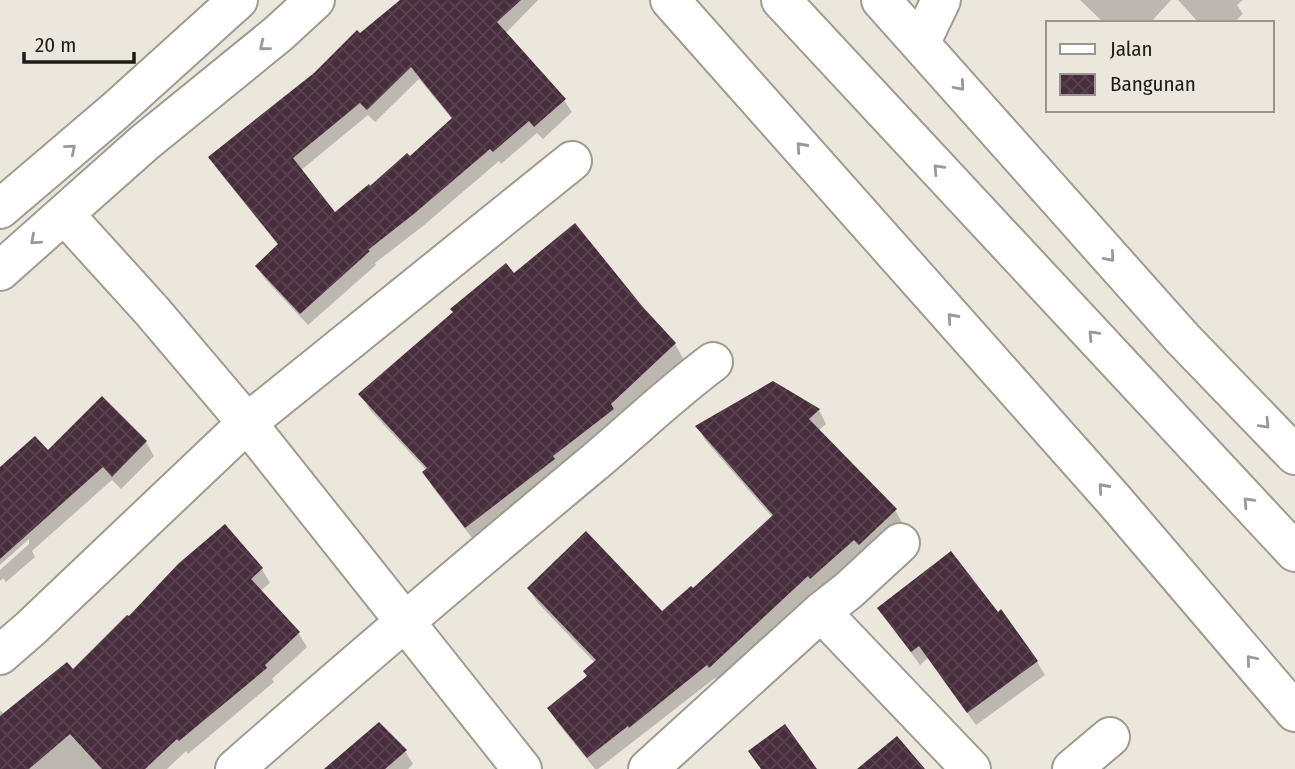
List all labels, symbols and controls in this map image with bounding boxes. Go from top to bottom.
scale bar [24,21,135,65]
legend [1046,21,1274,112]
text: 20 m [35,32,76,58]
text: Jalan [1110,36,1153,62]
one-way arrow [260,37,272,50]
text: Bangunan [1110,71,1196,97]
one-way arrow [952,78,964,91]
one-way arrow [797,143,809,156]
one-way arrow [63,144,75,157]
one-way arrow [934,164,946,177]
one-way arrow [30,232,43,244]
one-way arrow [1102,249,1115,262]
one-way arrow [948,313,960,326]
one-way arrow [1089,331,1102,344]
one-way arrow [1256,416,1269,429]
one-way arrow [1099,483,1111,496]
one-way arrow [1244,497,1257,510]
one-way arrow [1247,656,1259,669]

